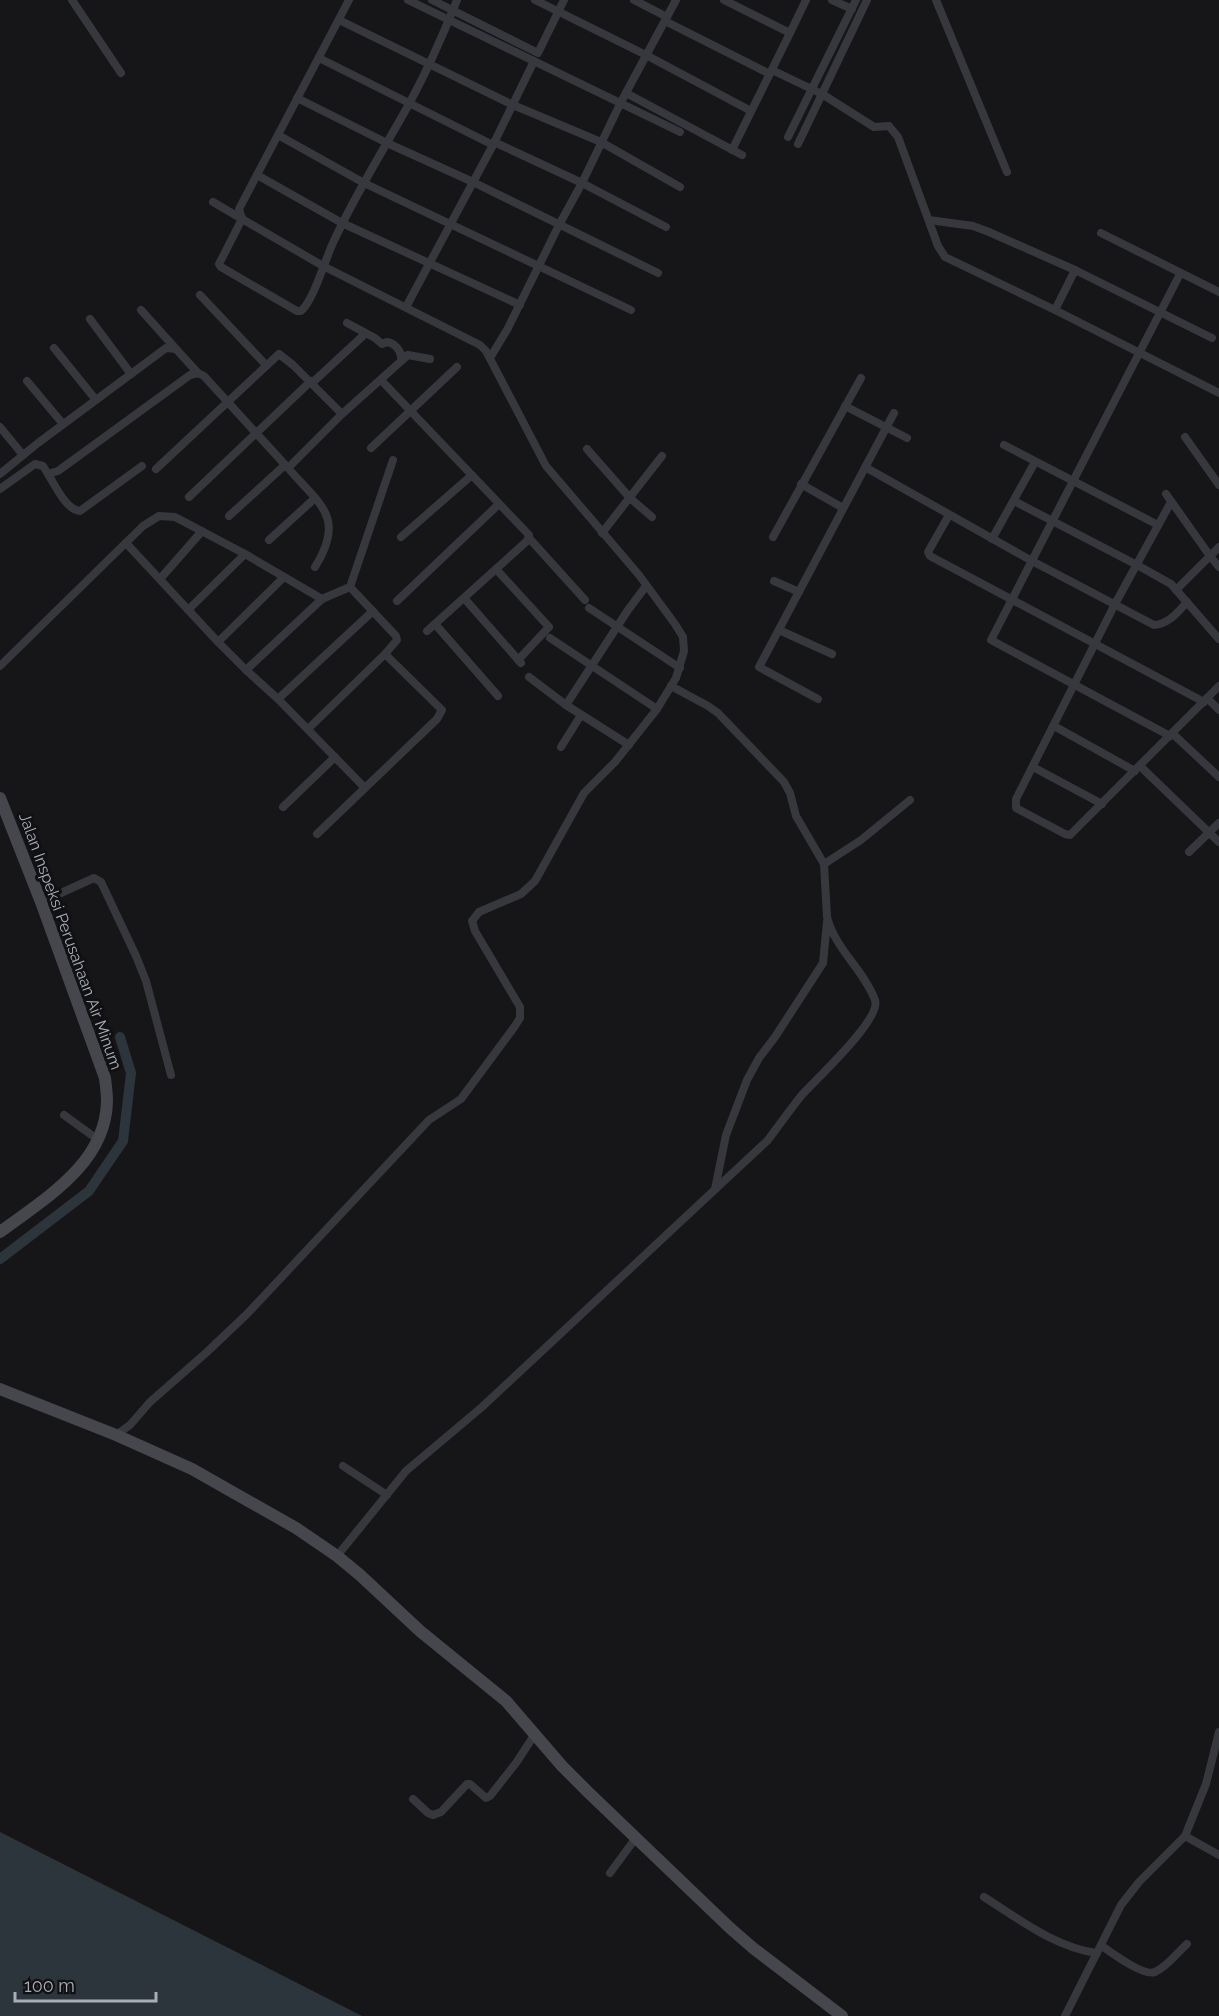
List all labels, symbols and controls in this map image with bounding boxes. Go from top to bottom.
street label: Jalan Inspeksi Perusahaan Air Minum [15,810,126,1072]
scale bar [15,1965,156,2003]
text: 100 m [24,1975,75,1996]

